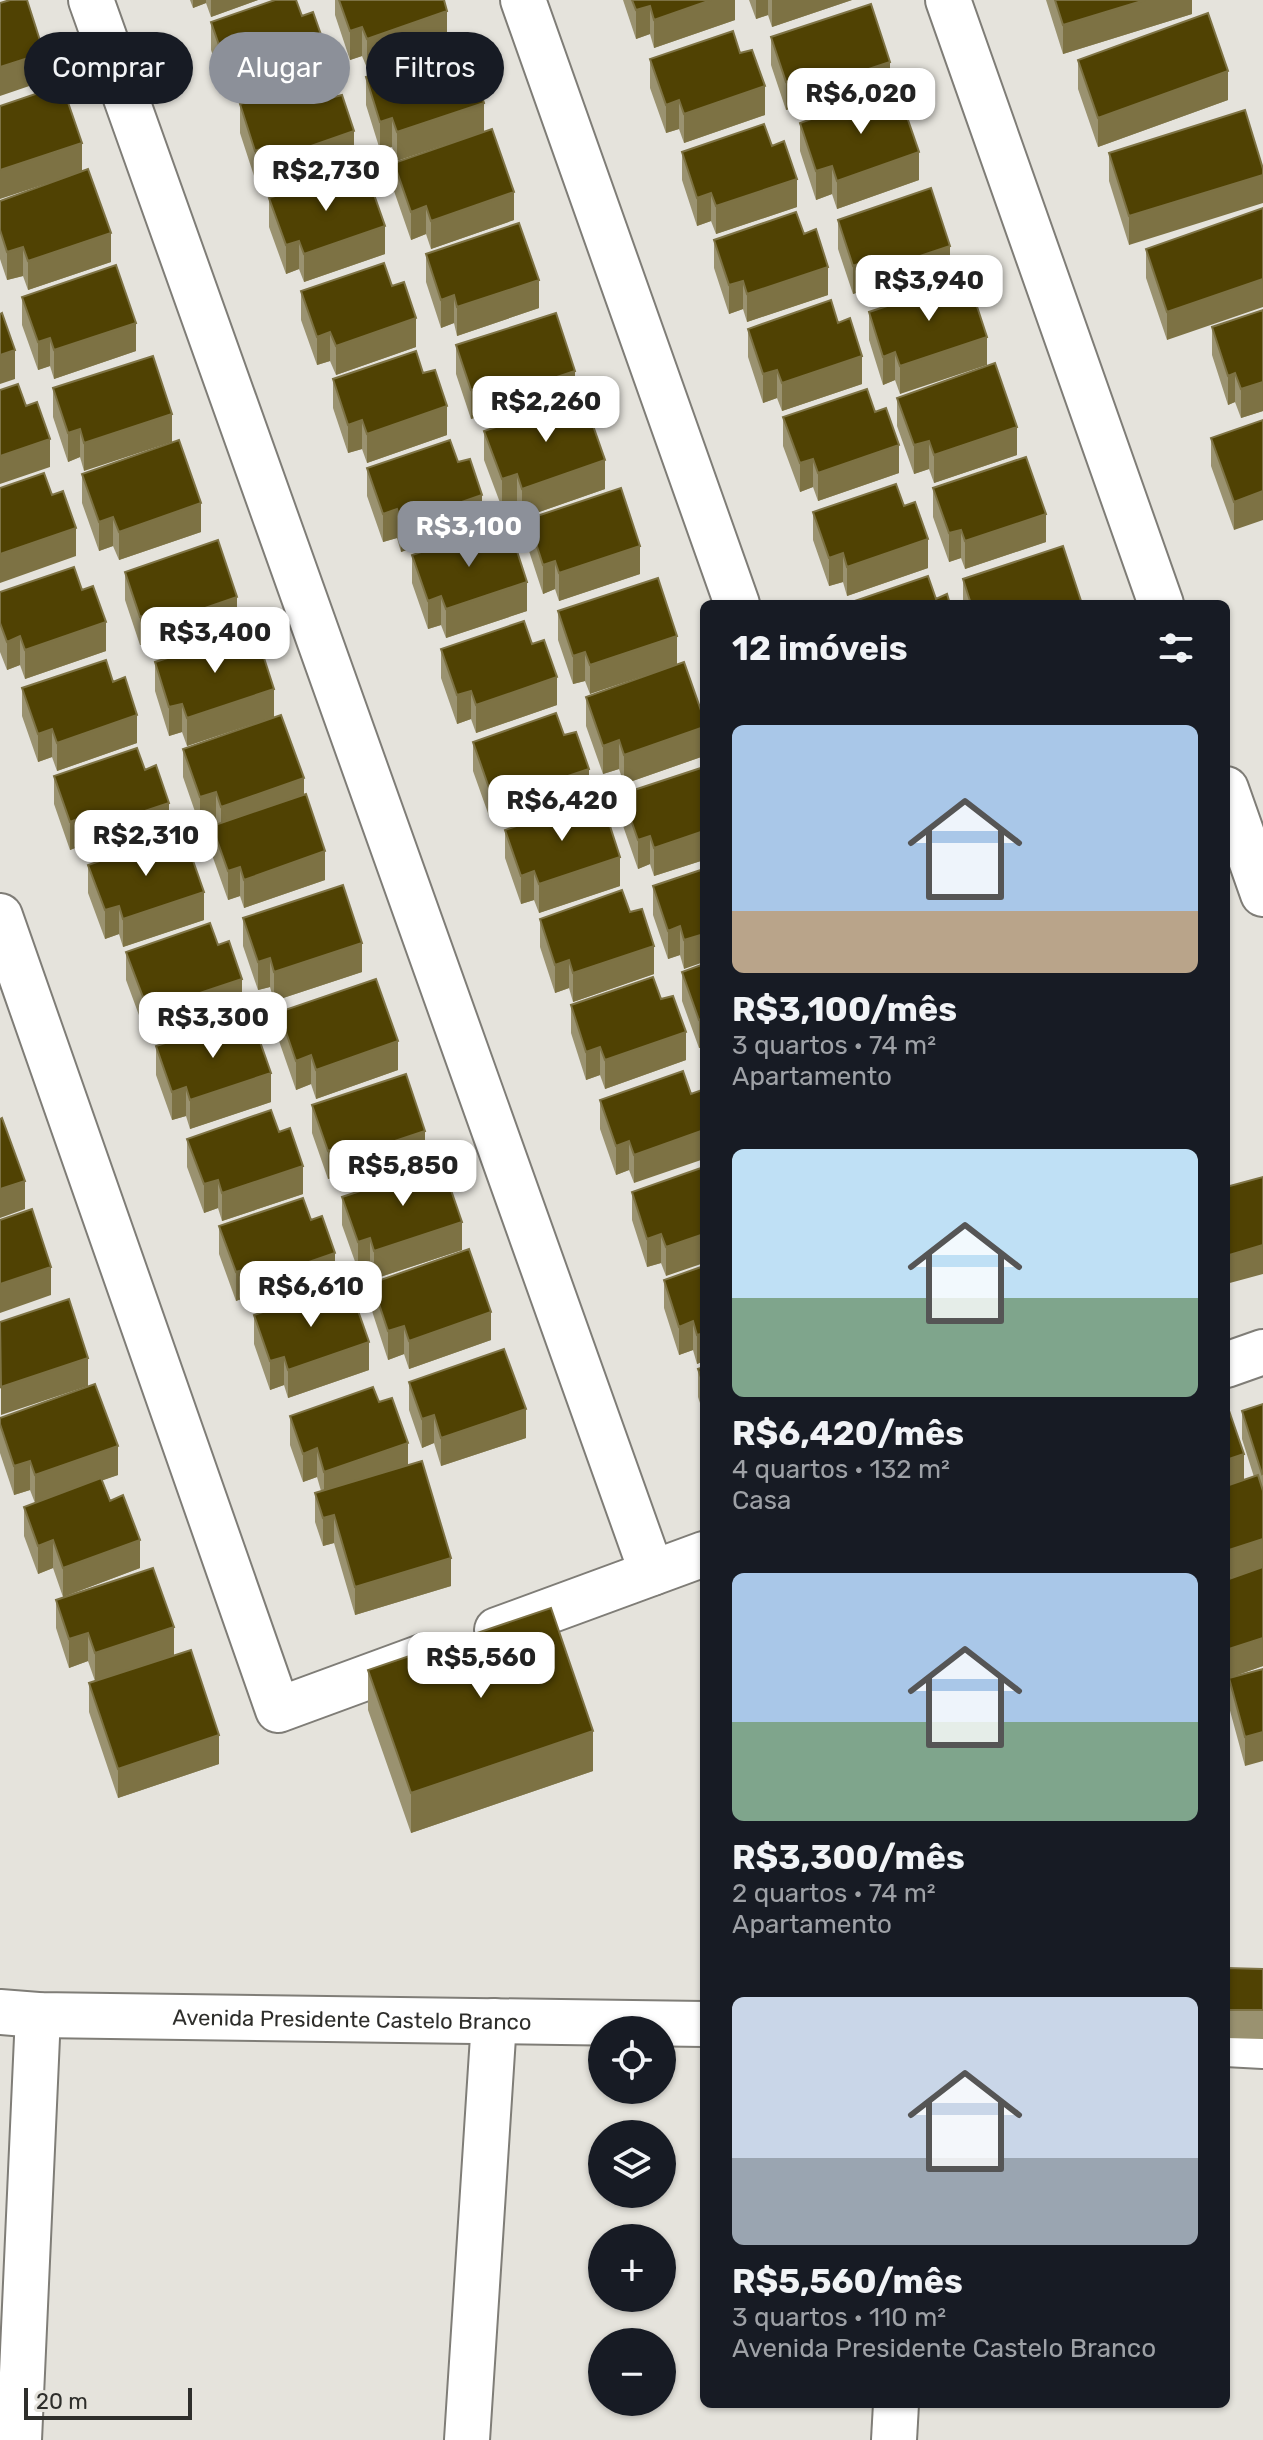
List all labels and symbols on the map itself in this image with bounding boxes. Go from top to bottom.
pin: R$6,020 [787,68,935,136]
pin: R$2,730 [252,145,400,213]
pin: R$3,940 [855,255,1003,323]
pin: R$2,260 [472,376,620,444]
pin: R$3,100 [395,501,543,569]
pin: R$3,400 [141,607,289,675]
pin: R$6,420 [488,775,636,843]
pin: R$2,310 [72,810,220,878]
pin: R$3,300 [139,992,287,1060]
pin: R$5,850 [329,1140,477,1208]
pin: R$6,610 [237,1261,385,1329]
pin: R$5,560 [407,1632,555,1700]
street label: Avenida Presidente Castelo Branco [172,2004,532,2036]
scale bar [24,2384,192,2420]

